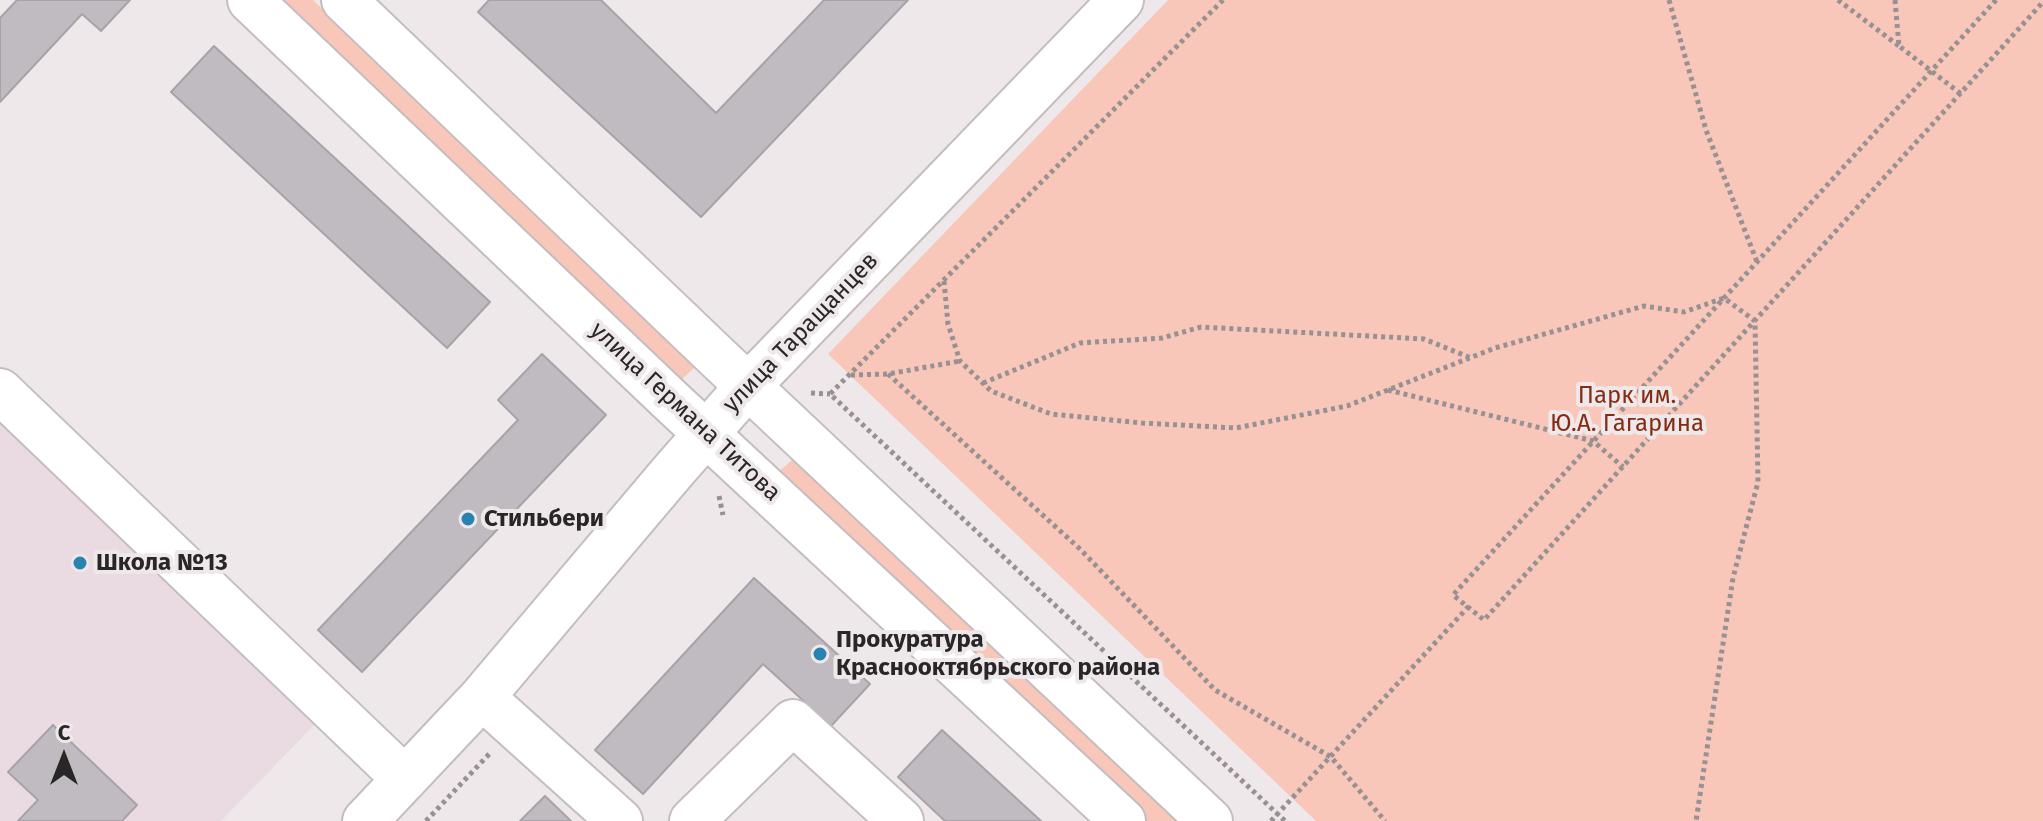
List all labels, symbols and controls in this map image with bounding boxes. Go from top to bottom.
street label: улица Таращанцев [717,247,885,419]
street label: улица Германа Титова [584,316,786,508]
park label: Парк им. Ю.А. Гагарина [1550,382,1704,438]
place label: Стильбери [484,505,604,533]
marker: Стильбери [459,510,477,528]
place label: Школа №13 [96,549,228,577]
marker: Школа №13 [71,554,89,572]
place label: Прокуратура Краснооктябрьского района [836,626,1160,682]
marker: Прокуратура Краснооктябрьского района [811,645,829,663]
north arrow [24,717,104,797]
text: С [58,719,70,746]

